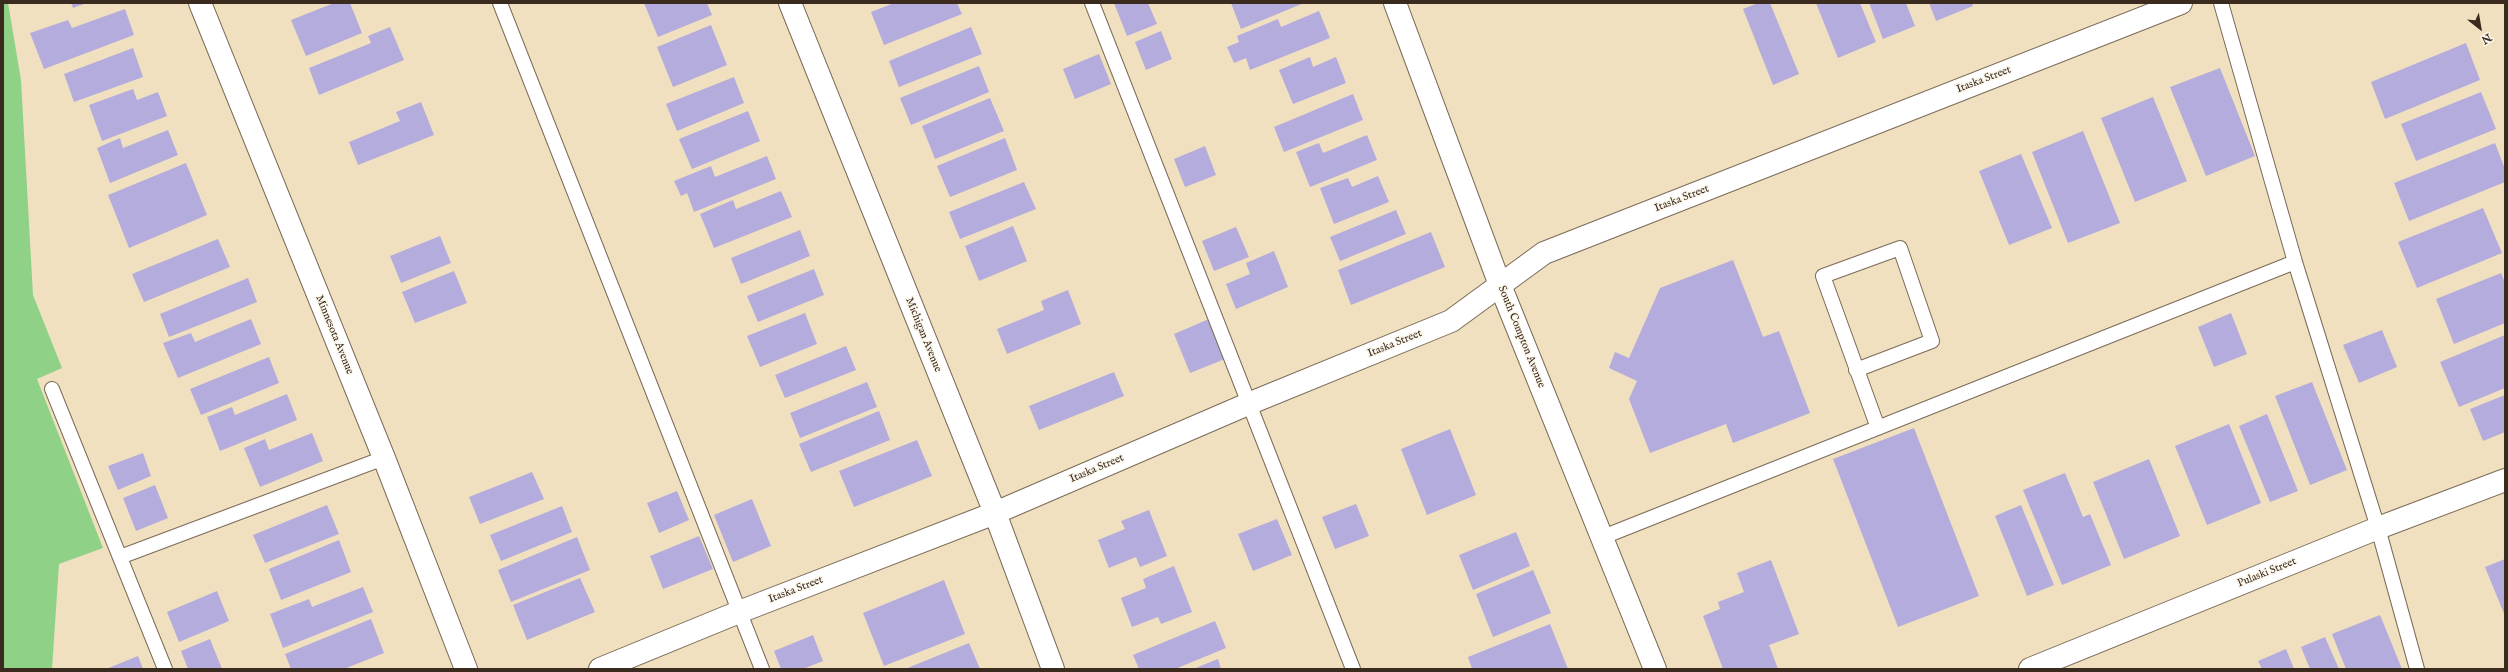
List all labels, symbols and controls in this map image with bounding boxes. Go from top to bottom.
north arrow [2460,8,2500,48]
text: N [2478,30,2494,47]
street label: Itaska Street [1955,64,2013,96]
street label: Itaska Street [1653,183,1711,215]
street label: South Compton Avenue [1494,284,1548,390]
street label: Minnesota Avenue [312,293,356,377]
street label: Michigan Avenue [902,296,944,374]
street label: Itaska Street [1366,327,1424,361]
street label: Itaska Street [1068,452,1126,486]
street label: Pulaski Street [2236,555,2298,591]
street label: Itaska Street [767,574,825,606]

